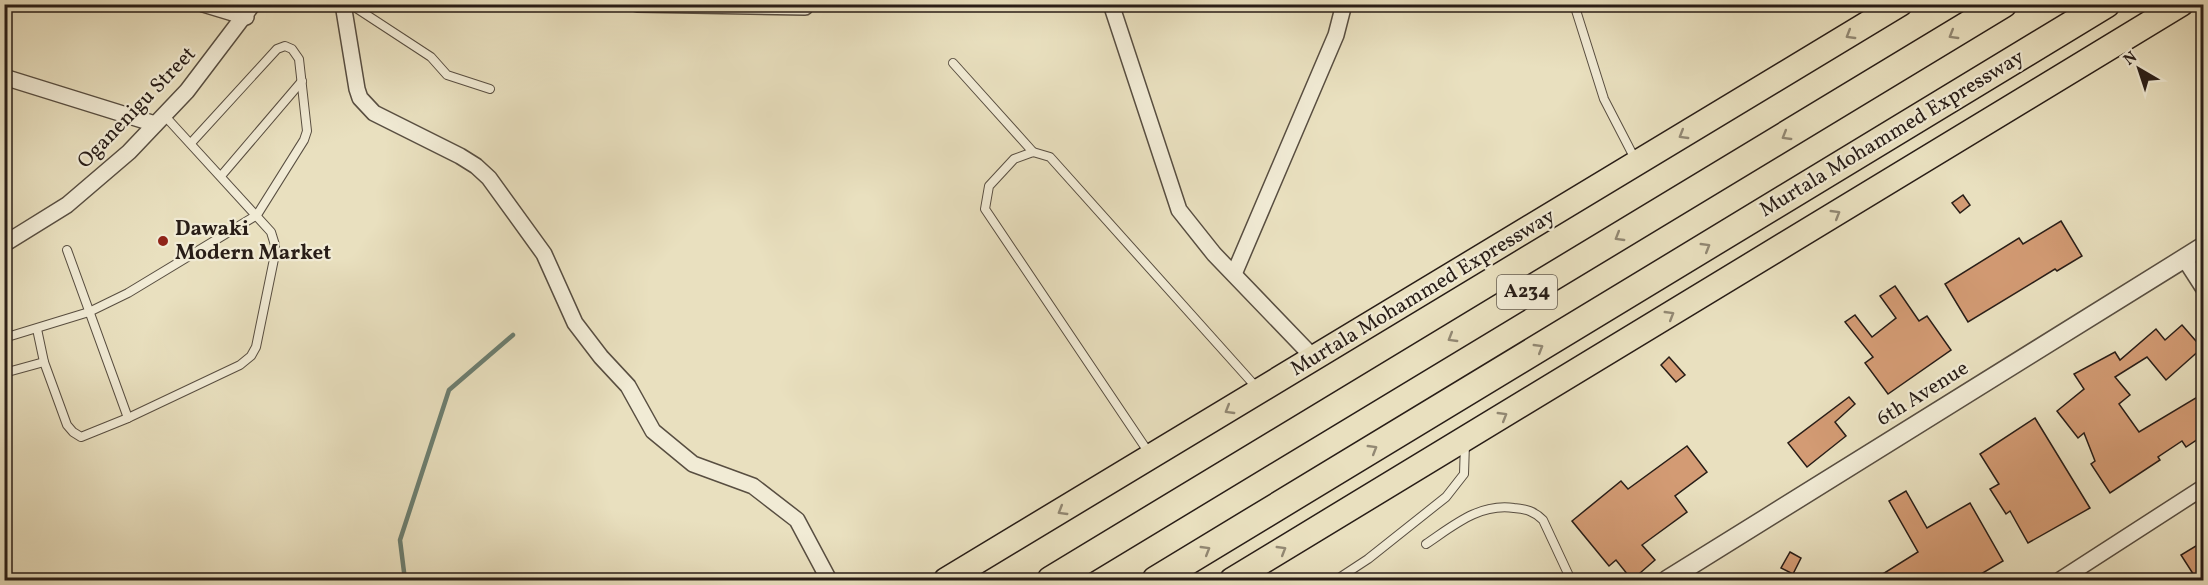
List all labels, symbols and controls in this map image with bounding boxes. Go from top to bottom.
one-way arrow [1846,27,1856,39]
one-way arrow [1949,27,1959,39]
north arrow [2109,39,2169,99]
street label: Oganenigu Street [71,40,203,176]
street label: Murtala Mohammed Expressway [1754,43,2030,225]
text: N [2119,46,2143,71]
one-way arrow [1679,128,1689,140]
one-way arrow [1782,128,1792,140]
street label: Murtala Mohammed Expressway [1285,202,1561,384]
one-way arrow [1830,209,1840,221]
place label: Dawaki Modern Market [175,215,331,268]
one-way arrow [1615,229,1625,241]
marker: Dawaki Modern Market [156,234,170,248]
one-way arrow [1700,242,1710,254]
road number: A234 [1497,275,1557,309]
one-way arrow [1664,311,1674,322]
one-way arrow [1448,330,1458,342]
one-way arrow [1533,343,1543,355]
street label: 6th Avenue [1871,354,1975,434]
one-way arrow [1225,402,1235,414]
one-way arrow [1497,412,1507,424]
one-way arrow [1367,445,1377,457]
one-way arrow [1058,503,1068,515]
one-way arrow [1200,546,1210,558]
one-way arrow [1276,546,1286,558]

